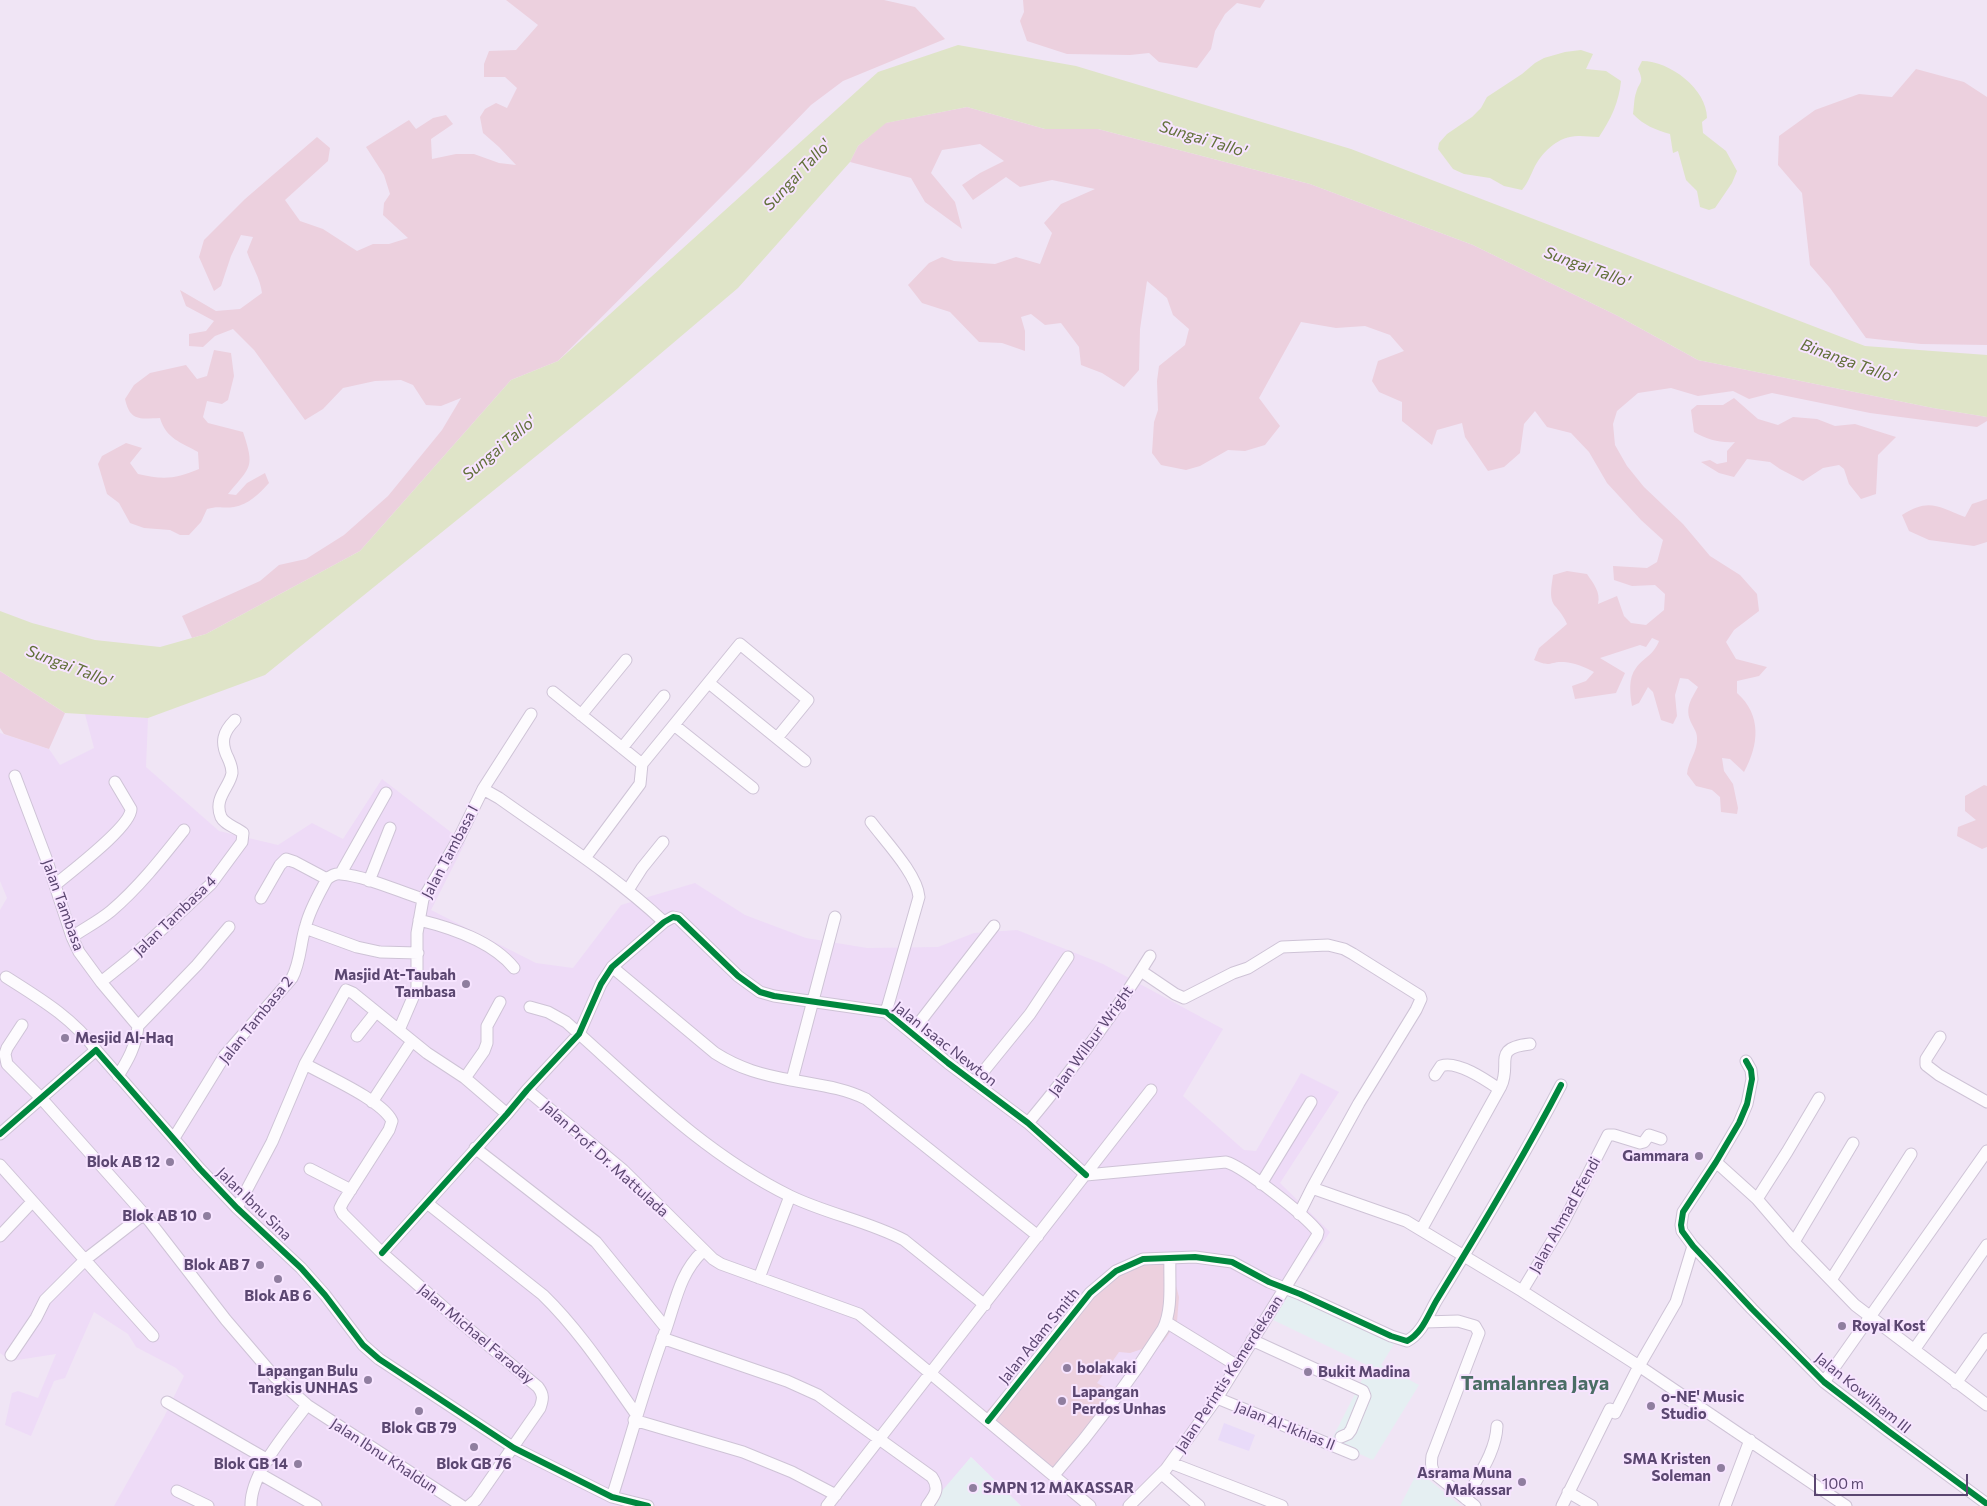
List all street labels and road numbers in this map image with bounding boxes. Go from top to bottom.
street label: Jalan Tambasa I [418,802,482,902]
street label: Jalan Tambasa [38,857,88,953]
street label: Jalan Tambasa 4 [130,872,220,960]
street label: Jalan Tambasa 2 [215,973,297,1067]
street label: Jalan Wilbur Wright [1045,982,1137,1100]
street label: Jalan Isaac Newton [889,998,1001,1090]
street label: Jalan Prof. Dr. Mattulada [538,1097,672,1221]
street label: Jalan Ahmad Efendi [1526,1154,1604,1276]
street label: Jalan Ibnu Sina [213,1164,295,1244]
street label: Jalan Michael Faraday [414,1280,538,1388]
street label: Jalan Adam Smith [995,1284,1083,1388]
street label: Jalan Perintis Kemerdekaan [1171,1292,1287,1456]
street label: Jalan Kowilham III [1811,1349,1915,1437]
street label: Jalan Al-Ikhlas II [1232,1398,1338,1454]
street label: Jalan Ibnu Khaldun [327,1415,441,1497]

